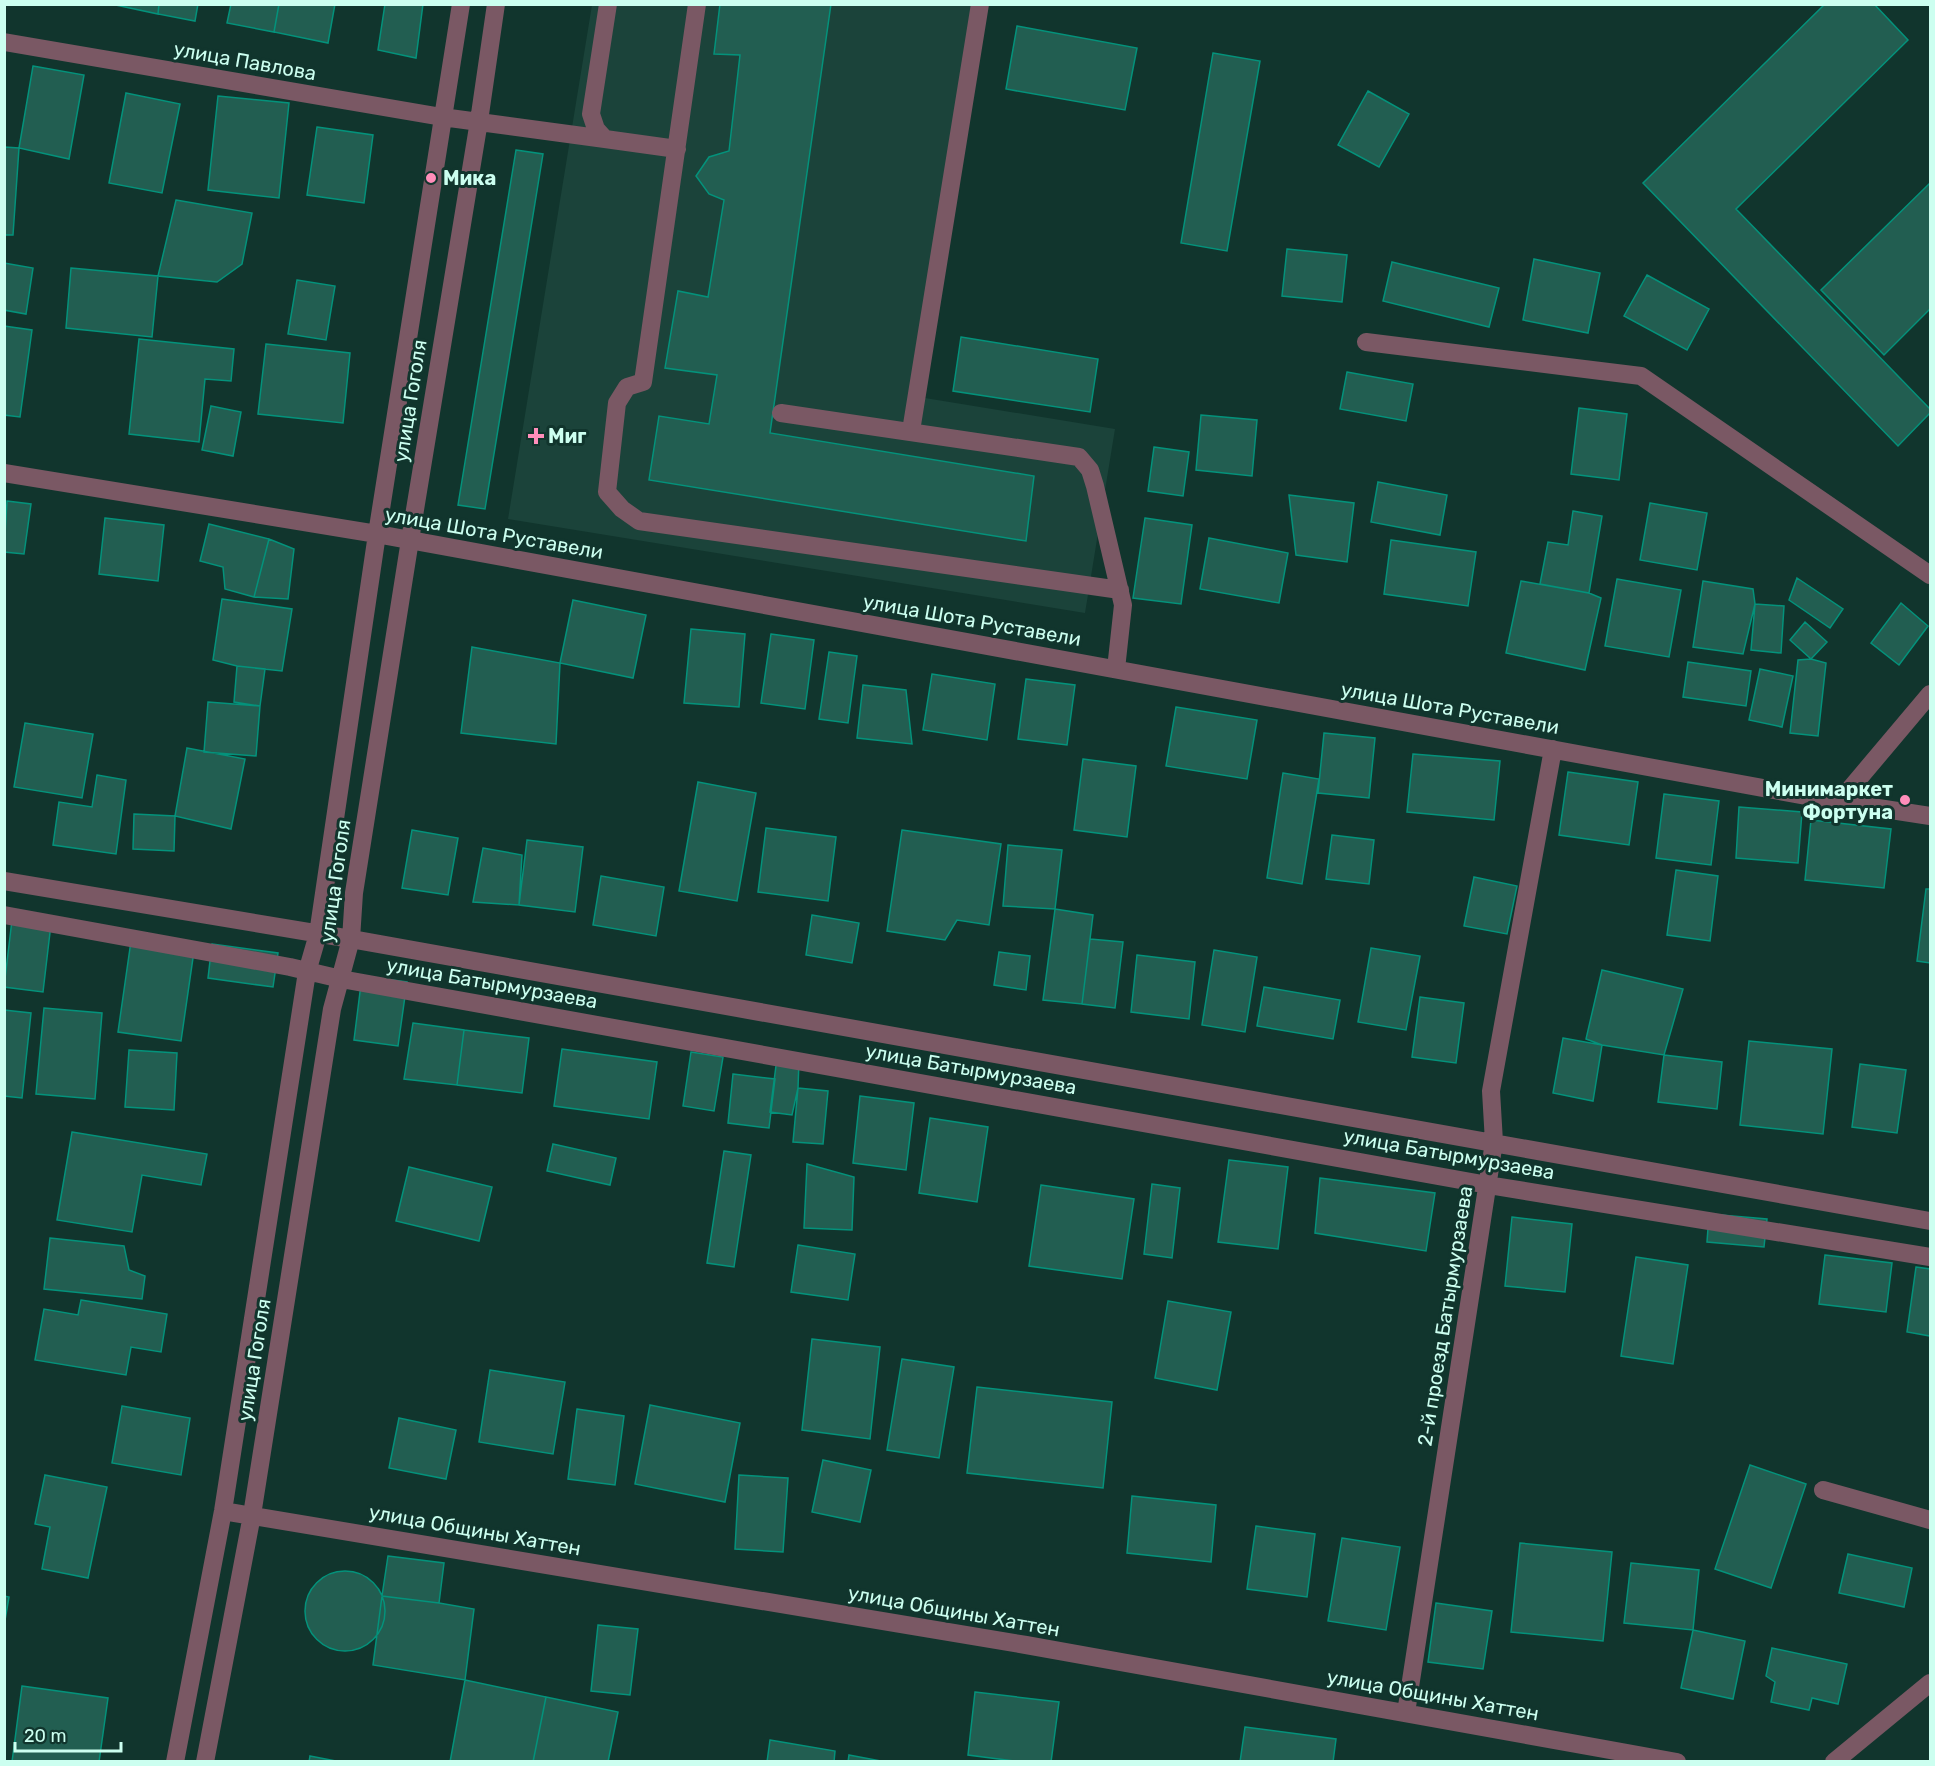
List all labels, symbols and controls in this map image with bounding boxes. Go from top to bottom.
street label: улица Павлова [172,37,318,85]
place label: Мика [443,166,496,190]
marker: Мика [424,171,438,185]
street label: улица Гоголя [388,338,432,464]
place label: Миг [548,424,587,448]
marker: Миг [529,429,543,443]
street label: улица Шота Руставели [383,502,605,564]
street label: улица Шота Руставели [861,589,1083,651]
street label: улица Шота Руставели [1339,677,1561,739]
place label: Минимаркет Фортуна [1765,777,1893,824]
marker: Минимаркет Фортуна [1898,793,1912,807]
street label: улица Гоголя [314,818,356,944]
street label: улица Батырмурзаева [385,953,599,1013]
street label: улица Батырмурзаева [864,1039,1078,1099]
street label: улица Батырмурзаева [1342,1124,1556,1184]
street label: 2-й проезд Батырмурзаева [1413,1184,1477,1448]
street label: улица Гоголя [232,1297,276,1423]
street label: улица Общины Хаттен [367,1500,583,1560]
street label: улица Общины Хаттен [846,1581,1062,1641]
street label: улица Общины Хаттен [1325,1665,1541,1725]
scale bar [15,1715,122,1753]
text: 20 m [24,1725,66,1747]

